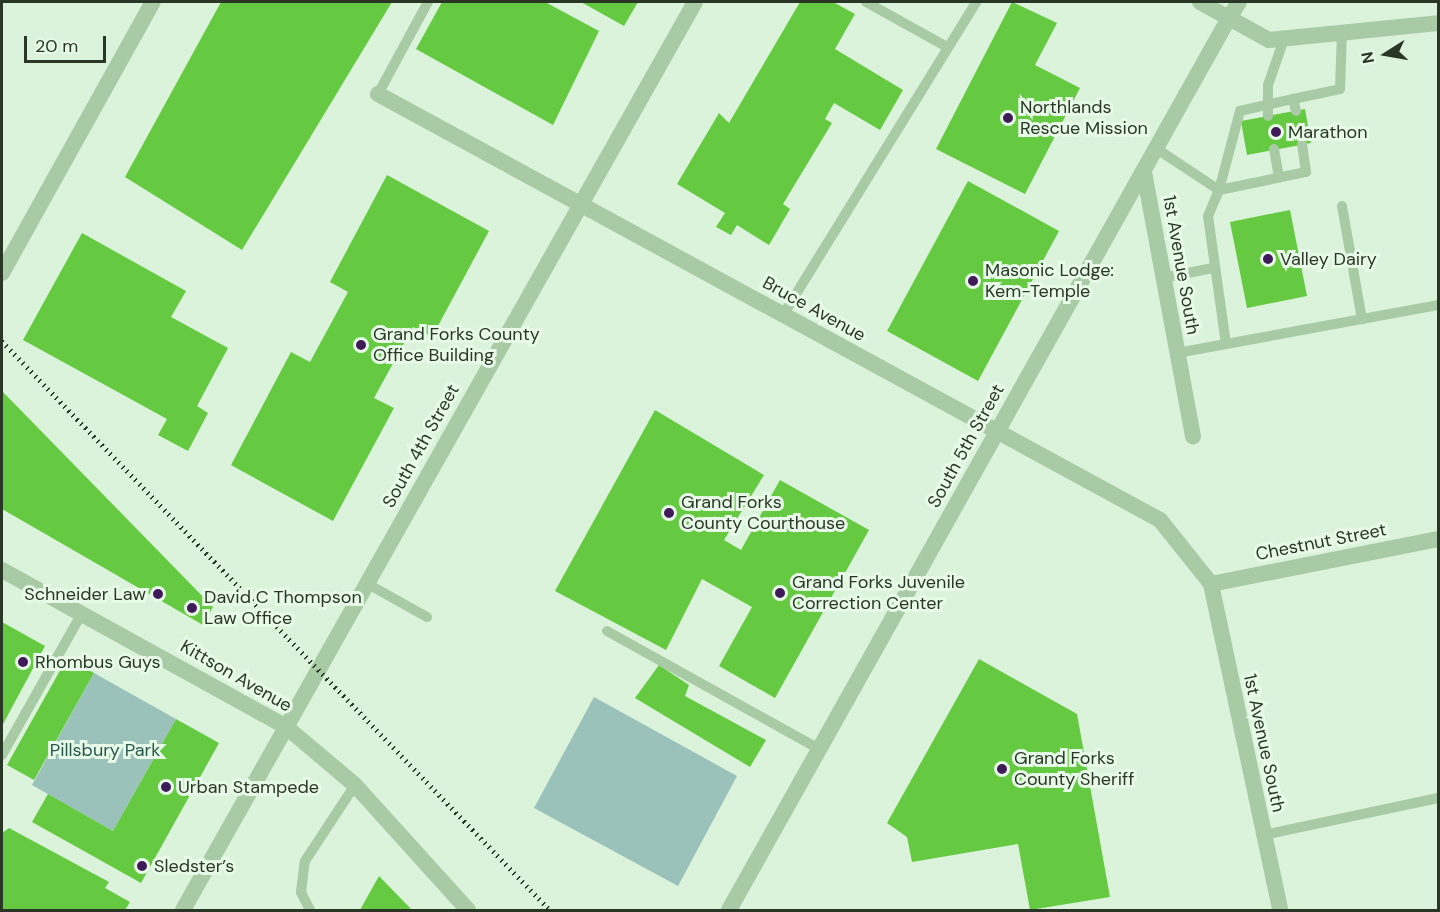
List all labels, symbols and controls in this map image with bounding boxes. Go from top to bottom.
scale bar [27,24,110,62]
north arrow [1356,24,1416,84]
text: 20 m [35,34,78,58]
text: N [1356,50,1379,65]
place label: Northlands Rescue Mission [1020,97,1148,140]
marker: Northlands Rescue Mission [1001,111,1015,125]
place label: Marathon [1288,121,1368,143]
marker: Marathon [1269,125,1283,139]
street label: 1st Avenue South [1158,194,1204,336]
place label: Valley Dairy [1280,248,1377,270]
marker: Valley Dairy [1261,252,1275,266]
place label: Masonic Lodge: Kem-Temple [985,260,1114,302]
street label: Bruce Avenue [759,272,869,346]
marker: Masonic Lodge: Kem-Temple [966,274,980,288]
place label: Grand Forks County Office Building [373,324,540,366]
marker: Grand Forks County Office Building [354,338,368,352]
street label: South 5th Street [923,380,1009,512]
street label: South 4th Street [378,381,464,511]
place label: Grand Forks County Courthouse [681,492,845,534]
marker: Grand Forks County Courthouse [662,506,676,520]
street label: Chestnut Street [1254,519,1388,565]
place label: Grand Forks Juvenile Correction Center [792,572,965,614]
place label: Schneider Law [24,583,146,605]
marker: Grand Forks Juvenile Correction Center [773,586,787,600]
marker: Schneider Law [151,587,165,601]
place label: David C Thompson Law Office [204,587,362,630]
marker: David C Thompson Law Office [185,601,199,615]
street label: Kittson Avenue [177,635,295,717]
place label: Rhombus Guys [35,651,161,673]
marker: Rhombus Guys [16,655,30,669]
street label: 1st Avenue South [1239,672,1289,814]
park label: Pillsbury Park [50,739,160,761]
place label: Grand Forks County Sheriff [1014,748,1134,790]
marker: Grand Forks County Sheriff [995,762,1009,776]
place label: Urban Stampede [178,776,319,798]
marker: Urban Stampede [159,780,173,794]
place label: Sledster’s [154,855,234,877]
marker: Sledster’s [135,859,149,873]

